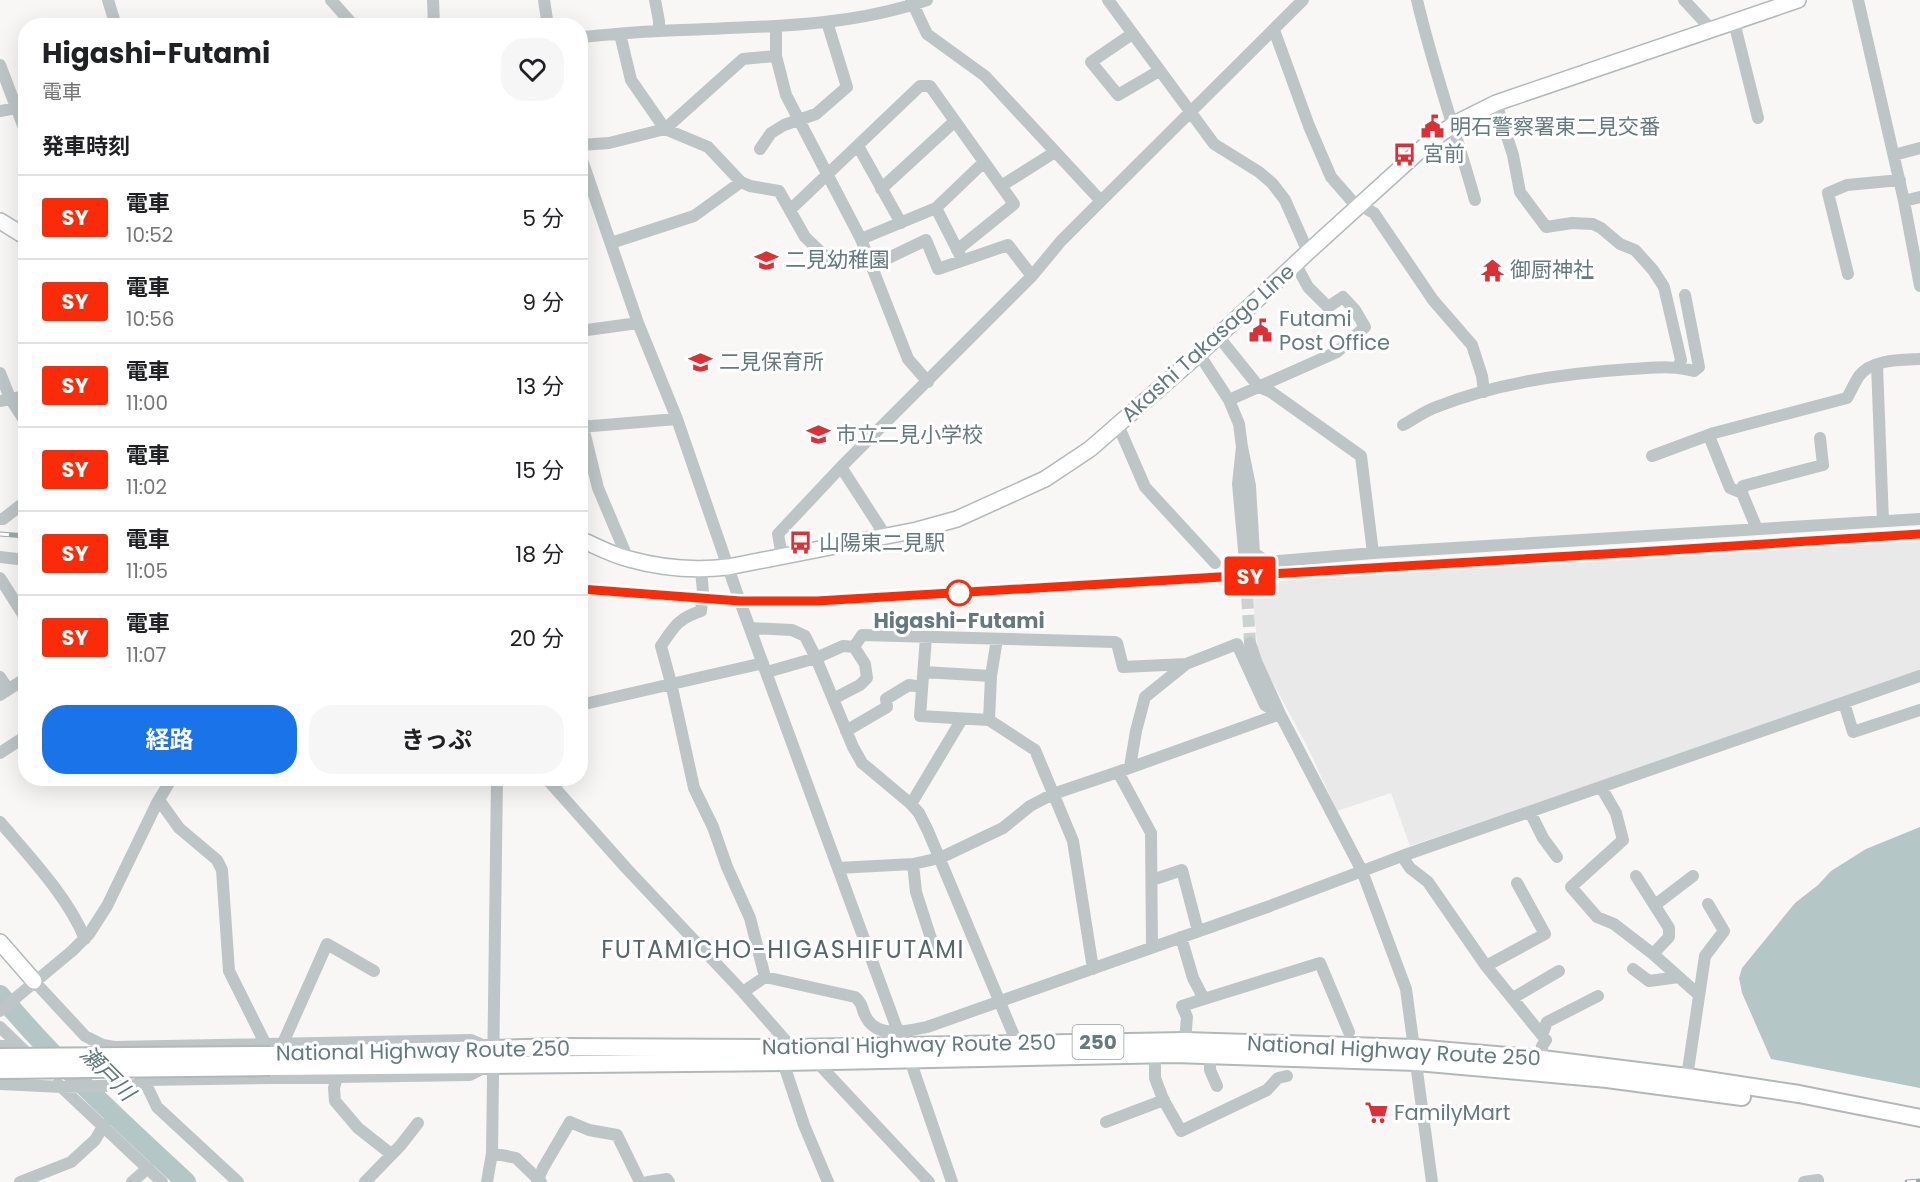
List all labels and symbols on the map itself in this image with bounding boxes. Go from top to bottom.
place label: 明石警察署東二見交番 [1450,112,1660,141]
public building icon: 明石警察署東二見交番 [1419,114,1445,140]
place label: 宮前 [1423,139,1465,168]
bus stop icon: 宮前 [1392,141,1418,167]
place label: 二見幼稚園 [785,245,890,274]
school or university icon: 二見幼稚園 [754,247,780,273]
place label: 御厨神社 [1510,255,1594,284]
street label: Akashi Takasago Line [1115,257,1301,428]
temple icon: 御厨神社 [1479,257,1505,283]
place label: Futami Post Office [1279,304,1390,357]
public building icon: Futami Post Office [1248,318,1274,344]
place label: 二見保育所 [719,347,824,376]
school or university icon: 二見保育所 [688,349,714,375]
place label: 市立二見小学校 [836,420,983,449]
school or university icon: 市立二見小学校 [805,422,831,448]
place label: 山陽東二見駅 [819,528,945,557]
bus stop icon: 山陽東二見駅 [788,530,814,556]
line badge: SY [1223,556,1277,596]
marker: Higashi-Futami [946,580,972,606]
place label: Higashi-Futami [873,606,1045,635]
district label: FUTAMICHO-HIGASHIFUTAMI [601,933,965,966]
road number: 250 [1072,1025,1124,1059]
street label: National Highway Route 250 [762,1027,1056,1062]
street label: National Highway Route 250 [1246,1028,1542,1073]
street label: National Highway Route 250 [276,1033,570,1068]
water label: 瀬戸川 [73,1039,143,1109]
place label: FamilyMart [1394,1098,1510,1127]
supermarket icon: FamilyMart [1363,1100,1389,1126]

